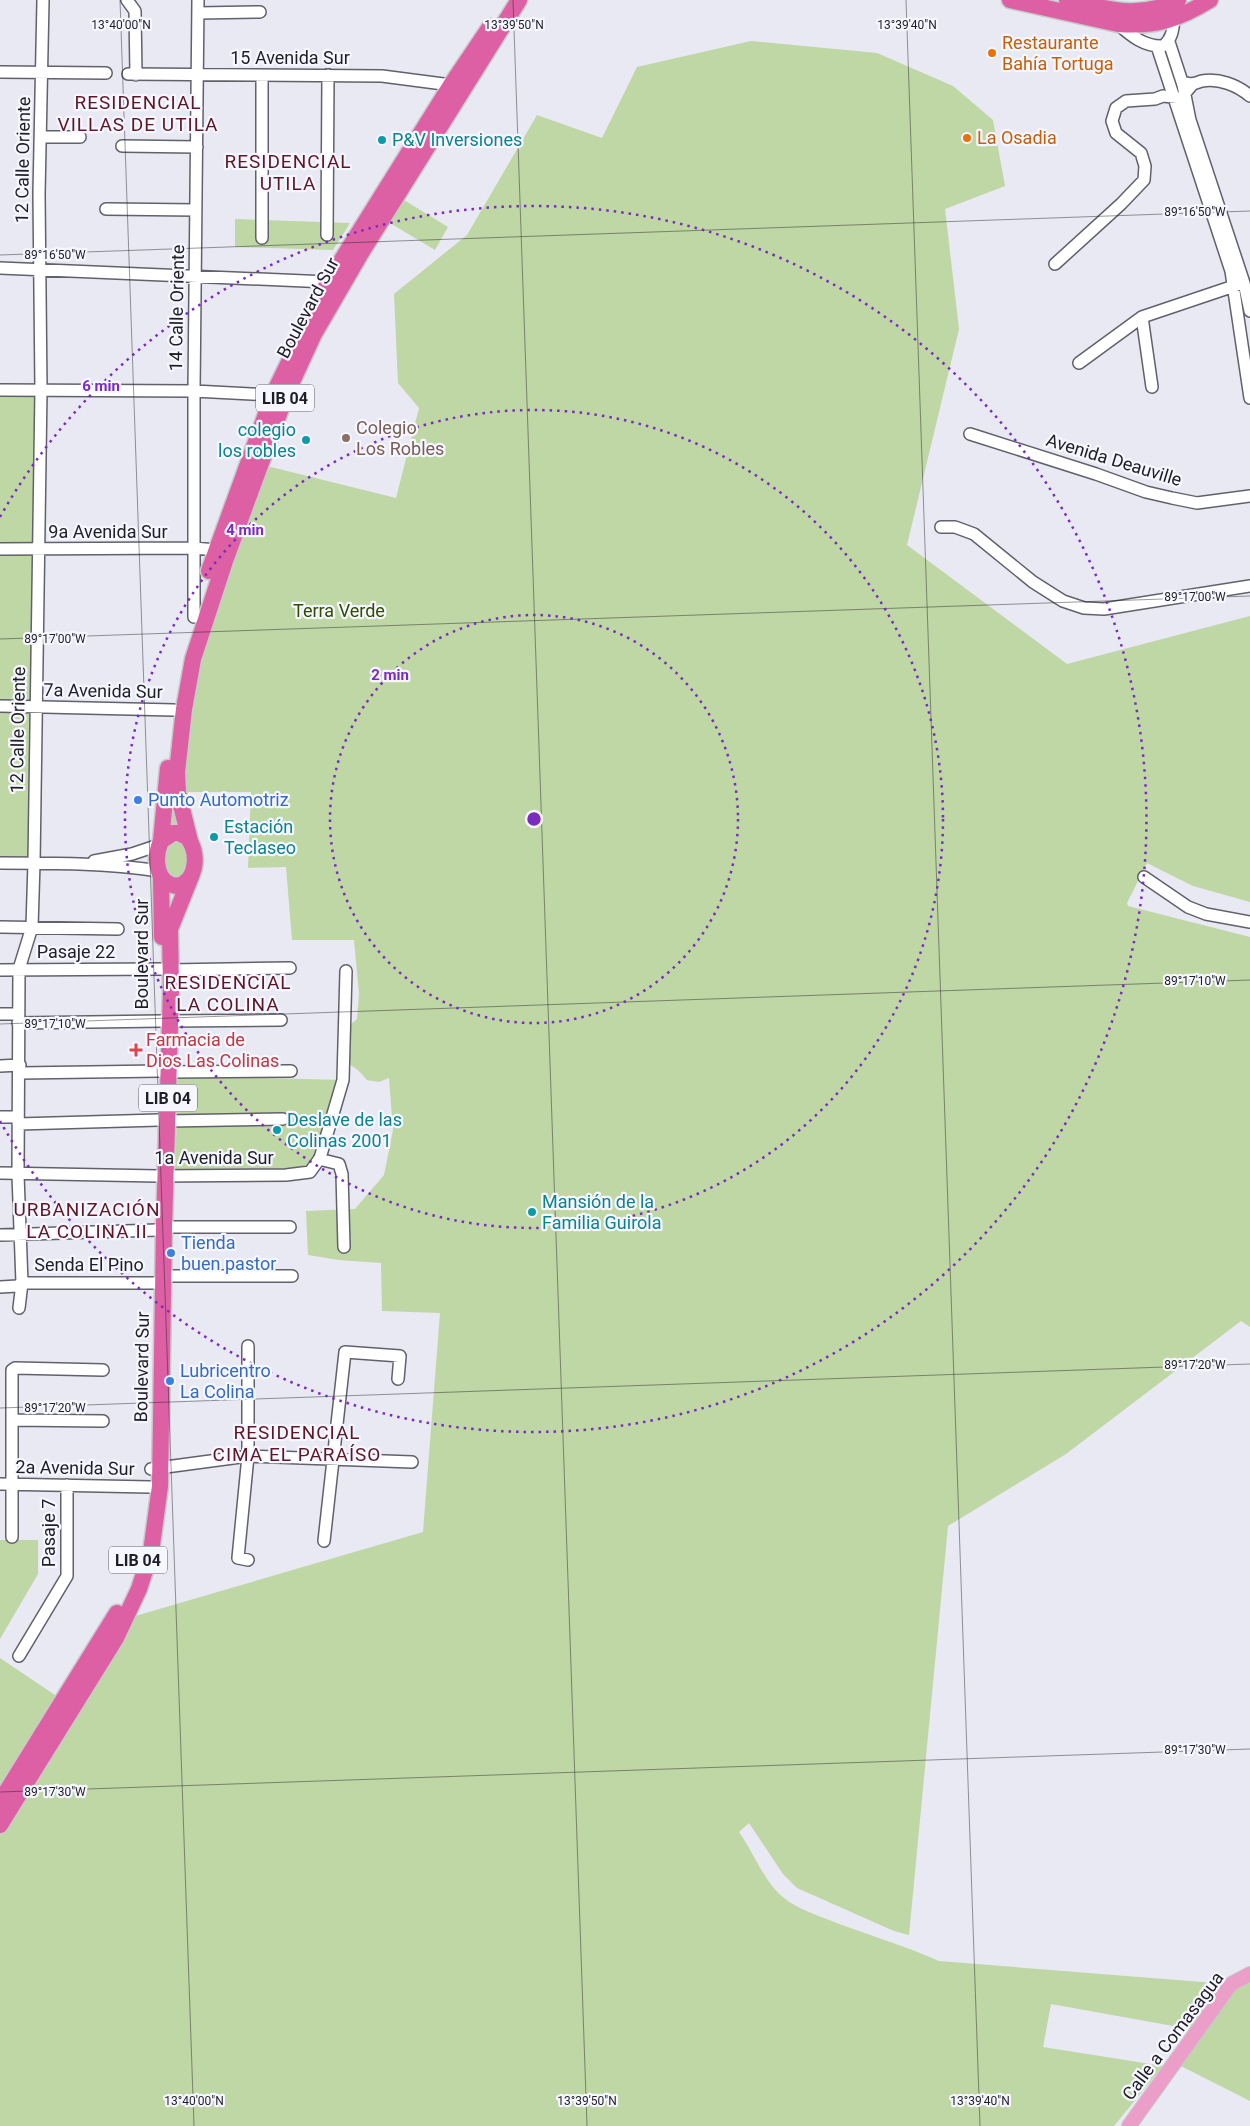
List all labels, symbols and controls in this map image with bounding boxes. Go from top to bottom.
text: 13°40'00"N [91,18,151,32]
text: 13°39'50"N [484,18,544,32]
text: 13°39'40"N [877,18,937,32]
place label: Restaurante Bahía Tortuga [1002,32,1114,74]
street label: 15 Avenida Sur [230,47,350,68]
marker: Restaurante Bahía Tortuga [986,47,998,59]
district label: RESIDENCIAL VILLAS DE UTILA [58,91,218,136]
street label: 12 Calle Oriente [11,96,34,224]
place label: La Osadia [977,127,1057,148]
place label: P&V Inversiones [392,129,522,150]
marker: La Osadia [961,132,973,144]
marker: P&V Inversiones [376,134,388,146]
district label: RESIDENCIAL UTILA [224,150,352,195]
text: 89°16'50"W [1164,205,1226,219]
street label: 14 Calle Oriente [165,244,188,372]
text: 89°16'50"W [24,248,86,262]
street label: Boulevard Sur [272,254,343,362]
text: 6 min [82,377,120,395]
road number: LIB 04 [256,384,314,412]
place label: Colegio Los Robles [356,417,444,459]
place label: colegio los robles [218,419,296,461]
street label: Avenida Deauville [1044,429,1184,490]
marker: Colegio Los Robles [340,432,352,444]
marker: colegio los robles [300,434,312,446]
street label: 9a Avenida Sur [48,521,168,542]
text: 4 min [226,521,264,539]
text: 89°17'00"W [1164,590,1226,604]
park label: Terra Verde [293,600,385,621]
text: 89°17'00"W [24,632,86,646]
street label: 12 Calle Oriente [6,666,29,794]
text: 2 min [371,666,409,684]
street label: 7a Avenida Sur [43,679,163,702]
place label: Punto Automotriz [148,789,289,810]
marker: Punto Automotriz [132,794,144,806]
centre of rings [525,810,543,828]
place label: Estación Teclaseo [224,816,296,858]
marker: Estación Teclaseo [208,831,220,843]
street label: Boulevard Sur [131,899,152,1009]
street label: Pasaje 22 [37,941,115,962]
district label: RESIDENCIAL LA COLINA [164,971,292,1016]
text: 89°17'10"W [1164,974,1226,988]
text: 89°17'10"W [24,1017,86,1031]
place label: Farmacia de Dios Las Colinas [146,1029,279,1071]
marker: Farmacia de Dios Las Colinas [130,1044,142,1056]
road number: LIB 04 [139,1084,197,1112]
place label: Deslave de las Colinas 2001 [287,1109,402,1151]
marker: Deslave de las Colinas 2001 [271,1124,283,1136]
street label: 1a Avenida Sur [154,1147,274,1168]
place label: Mansión de la Familia Guirola [542,1191,662,1233]
district label: URBANIZACIÓN LA COLINA II [14,1198,160,1243]
marker: Mansión de la Familia Guirola [526,1206,538,1218]
place label: Tienda buen pastor [181,1232,276,1274]
marker: Tienda buen pastor [165,1247,177,1259]
street label: Senda El Pino [34,1254,144,1275]
street label: Boulevard Sur [130,1311,153,1423]
text: 89°17'20"W [1164,1358,1226,1372]
place label: Lubricentro La Colina [180,1360,271,1402]
marker: Lubricentro La Colina [164,1375,176,1387]
text: 89°17'20"W [24,1401,86,1415]
district label: RESIDENCIAL CIMA EL PARAÍSO [213,1421,381,1466]
street label: 2a Avenida Sur [15,1456,135,1479]
street label: Pasaje 7 [38,1499,59,1567]
road number: LIB 04 [109,1546,167,1574]
text: 89°17'30"W [1164,1743,1226,1757]
text: 89°17'30"W [24,1785,86,1799]
street label: Calle a Comasagua [1118,1967,1228,2104]
text: 13°40'00"N [164,2094,224,2108]
text: 13°39'50"N [557,2094,617,2108]
text: 13°39'40"N [950,2094,1010,2108]

